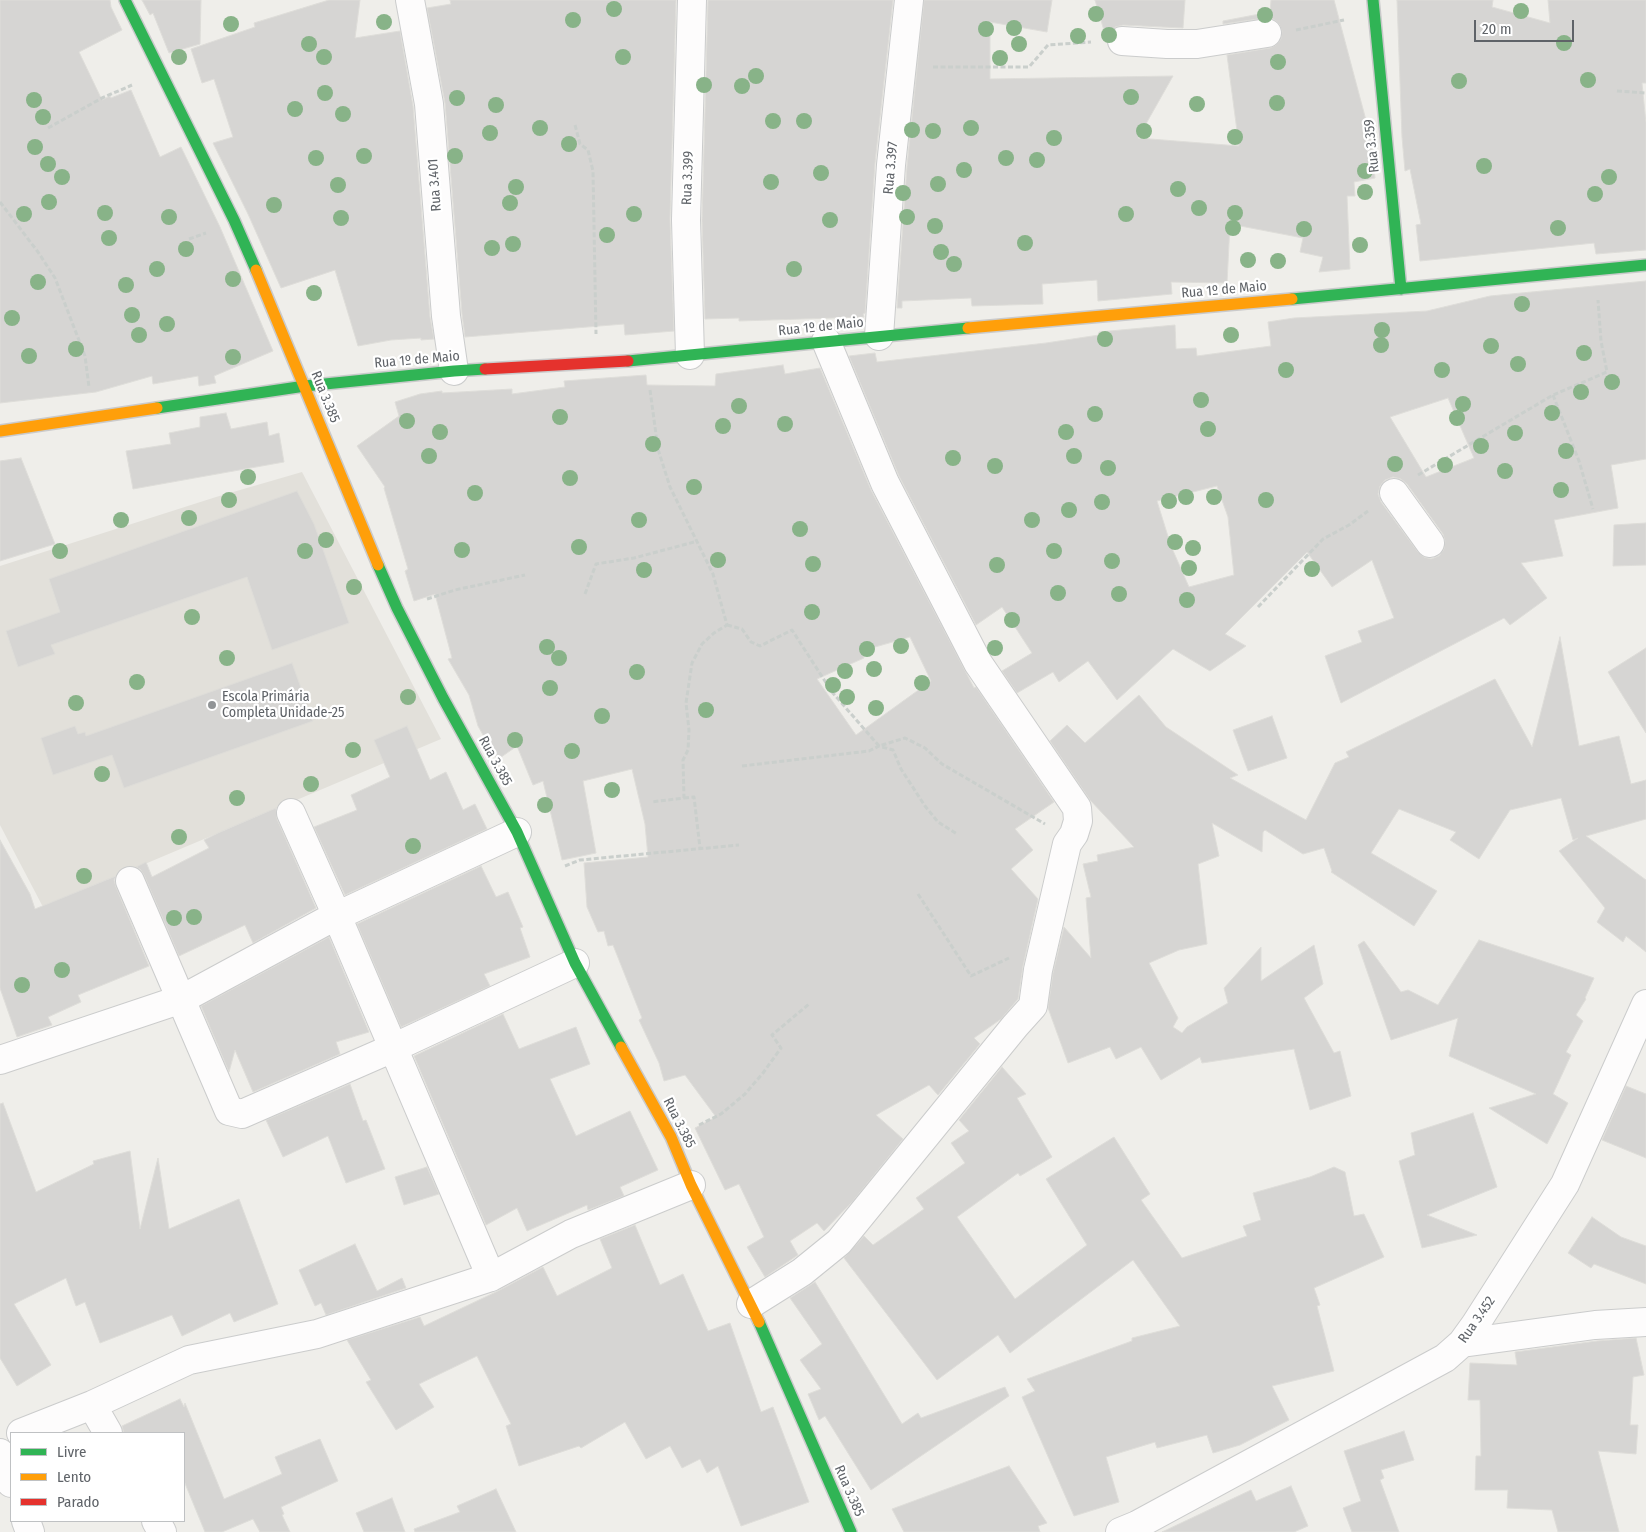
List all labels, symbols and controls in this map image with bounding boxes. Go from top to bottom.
scale bar [1476,10,1576,42]
text: 20 m [1482,20,1512,38]
street label: Rua 3.359 [1361,118,1383,174]
street label: Rua 3.397 [880,141,902,195]
street label: Rua 3.399 [679,151,697,205]
street label: Rua 3.401 [425,158,445,212]
street label: Rua 1º de Maio [1181,278,1267,302]
street label: Rua 1º de Maio [778,314,864,340]
street label: Rua 1º de Maio [374,348,460,372]
street label: Rua 3.385 [307,369,343,425]
place label: Escola Primária Completa Unidade-25 [222,689,344,722]
marker: Escola Primária Completa Unidade-25 [206,699,218,711]
street label: Rua 3.385 [475,733,515,789]
street label: Rua 3.385 [659,1095,699,1151]
street label: Rua 3.452 [1455,1293,1499,1347]
legend [10,1432,185,1522]
text: Livre [57,1443,86,1461]
street label: Rua 3.385 [830,1463,868,1519]
text: Lento [57,1468,91,1486]
text: Parado [57,1493,99,1511]

